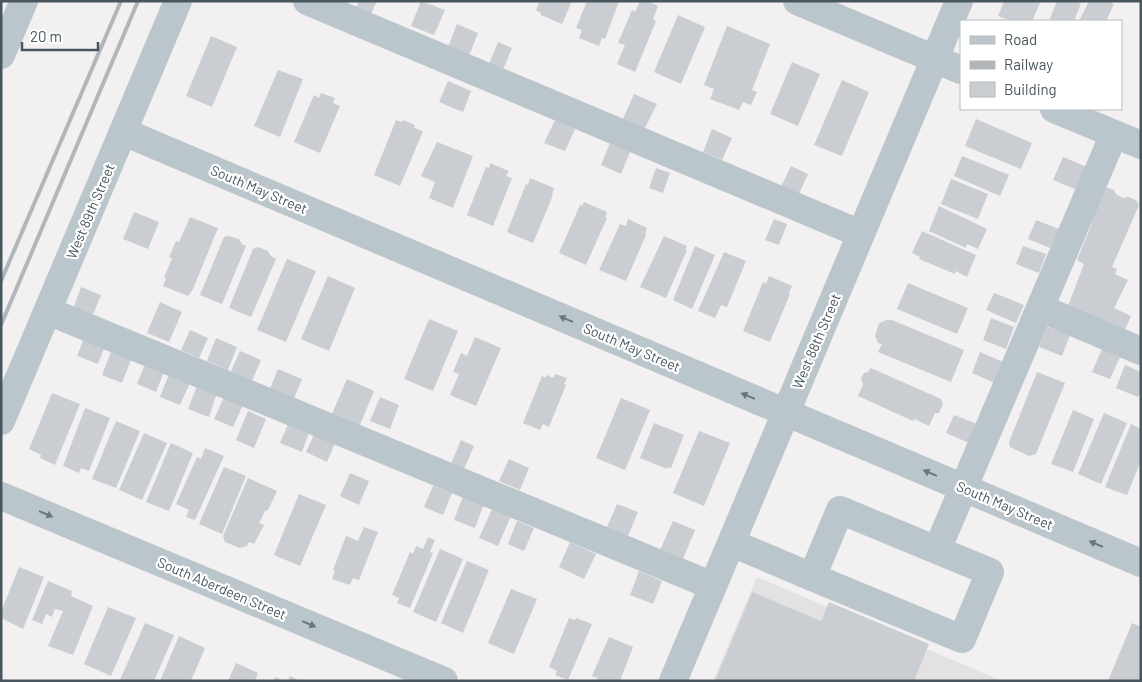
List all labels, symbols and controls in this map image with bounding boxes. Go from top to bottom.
scale bar [22,20,99,52]
legend [960,20,1122,110]
text: 20 m [30,27,62,45]
text: Road [1004,30,1037,48]
text: Railway [1004,55,1053,73]
text: Building [1004,80,1057,98]
street label: West 89th Street [62,161,118,261]
street label: South May Street [208,161,310,217]
street label: West 88th Street [788,291,844,391]
one-way arrow [559,315,573,323]
street label: South May Street [581,319,683,375]
one-way arrow [741,392,755,400]
one-way arrow [923,469,937,477]
street label: South May Street [954,477,1056,533]
one-way arrow [39,511,53,519]
one-way arrow [1089,539,1103,547]
street label: South Aberdeen Street [155,553,289,623]
one-way arrow [302,621,316,629]

